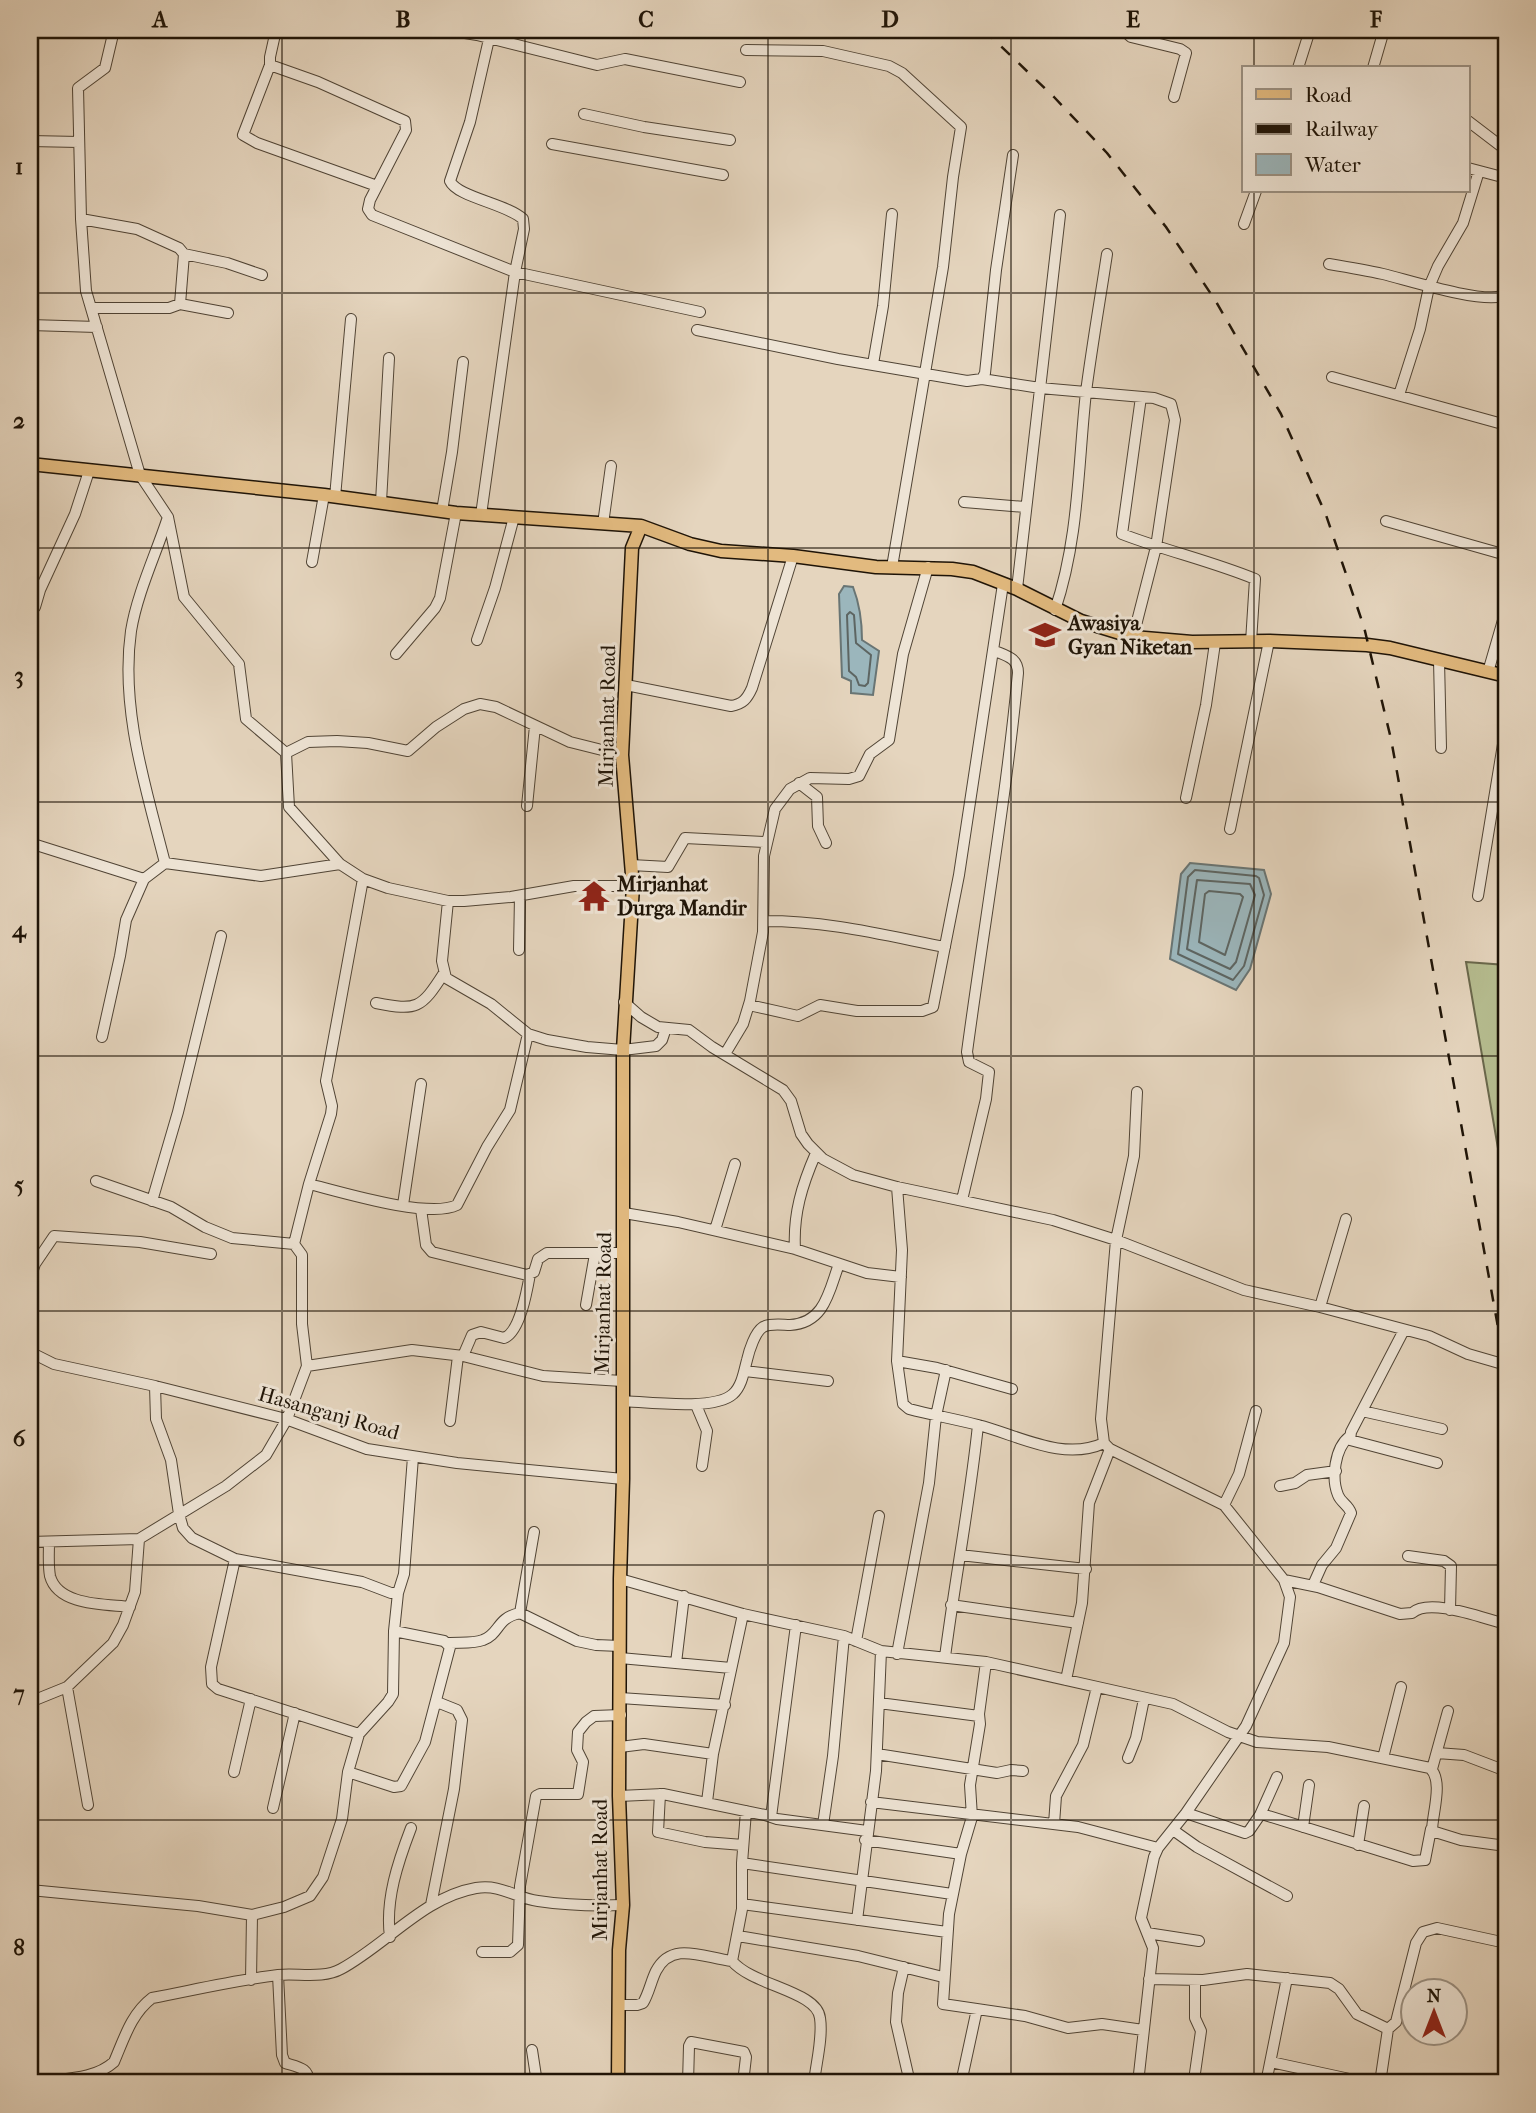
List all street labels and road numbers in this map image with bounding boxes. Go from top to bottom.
street label: Mirjanhat Road [594,644,620,787]
street label: Mirjanhat Road [590,1231,616,1374]
street label: Hasanganj Road [256,1381,403,1445]
street label: Mirjanhat Road [588,1798,612,1941]

